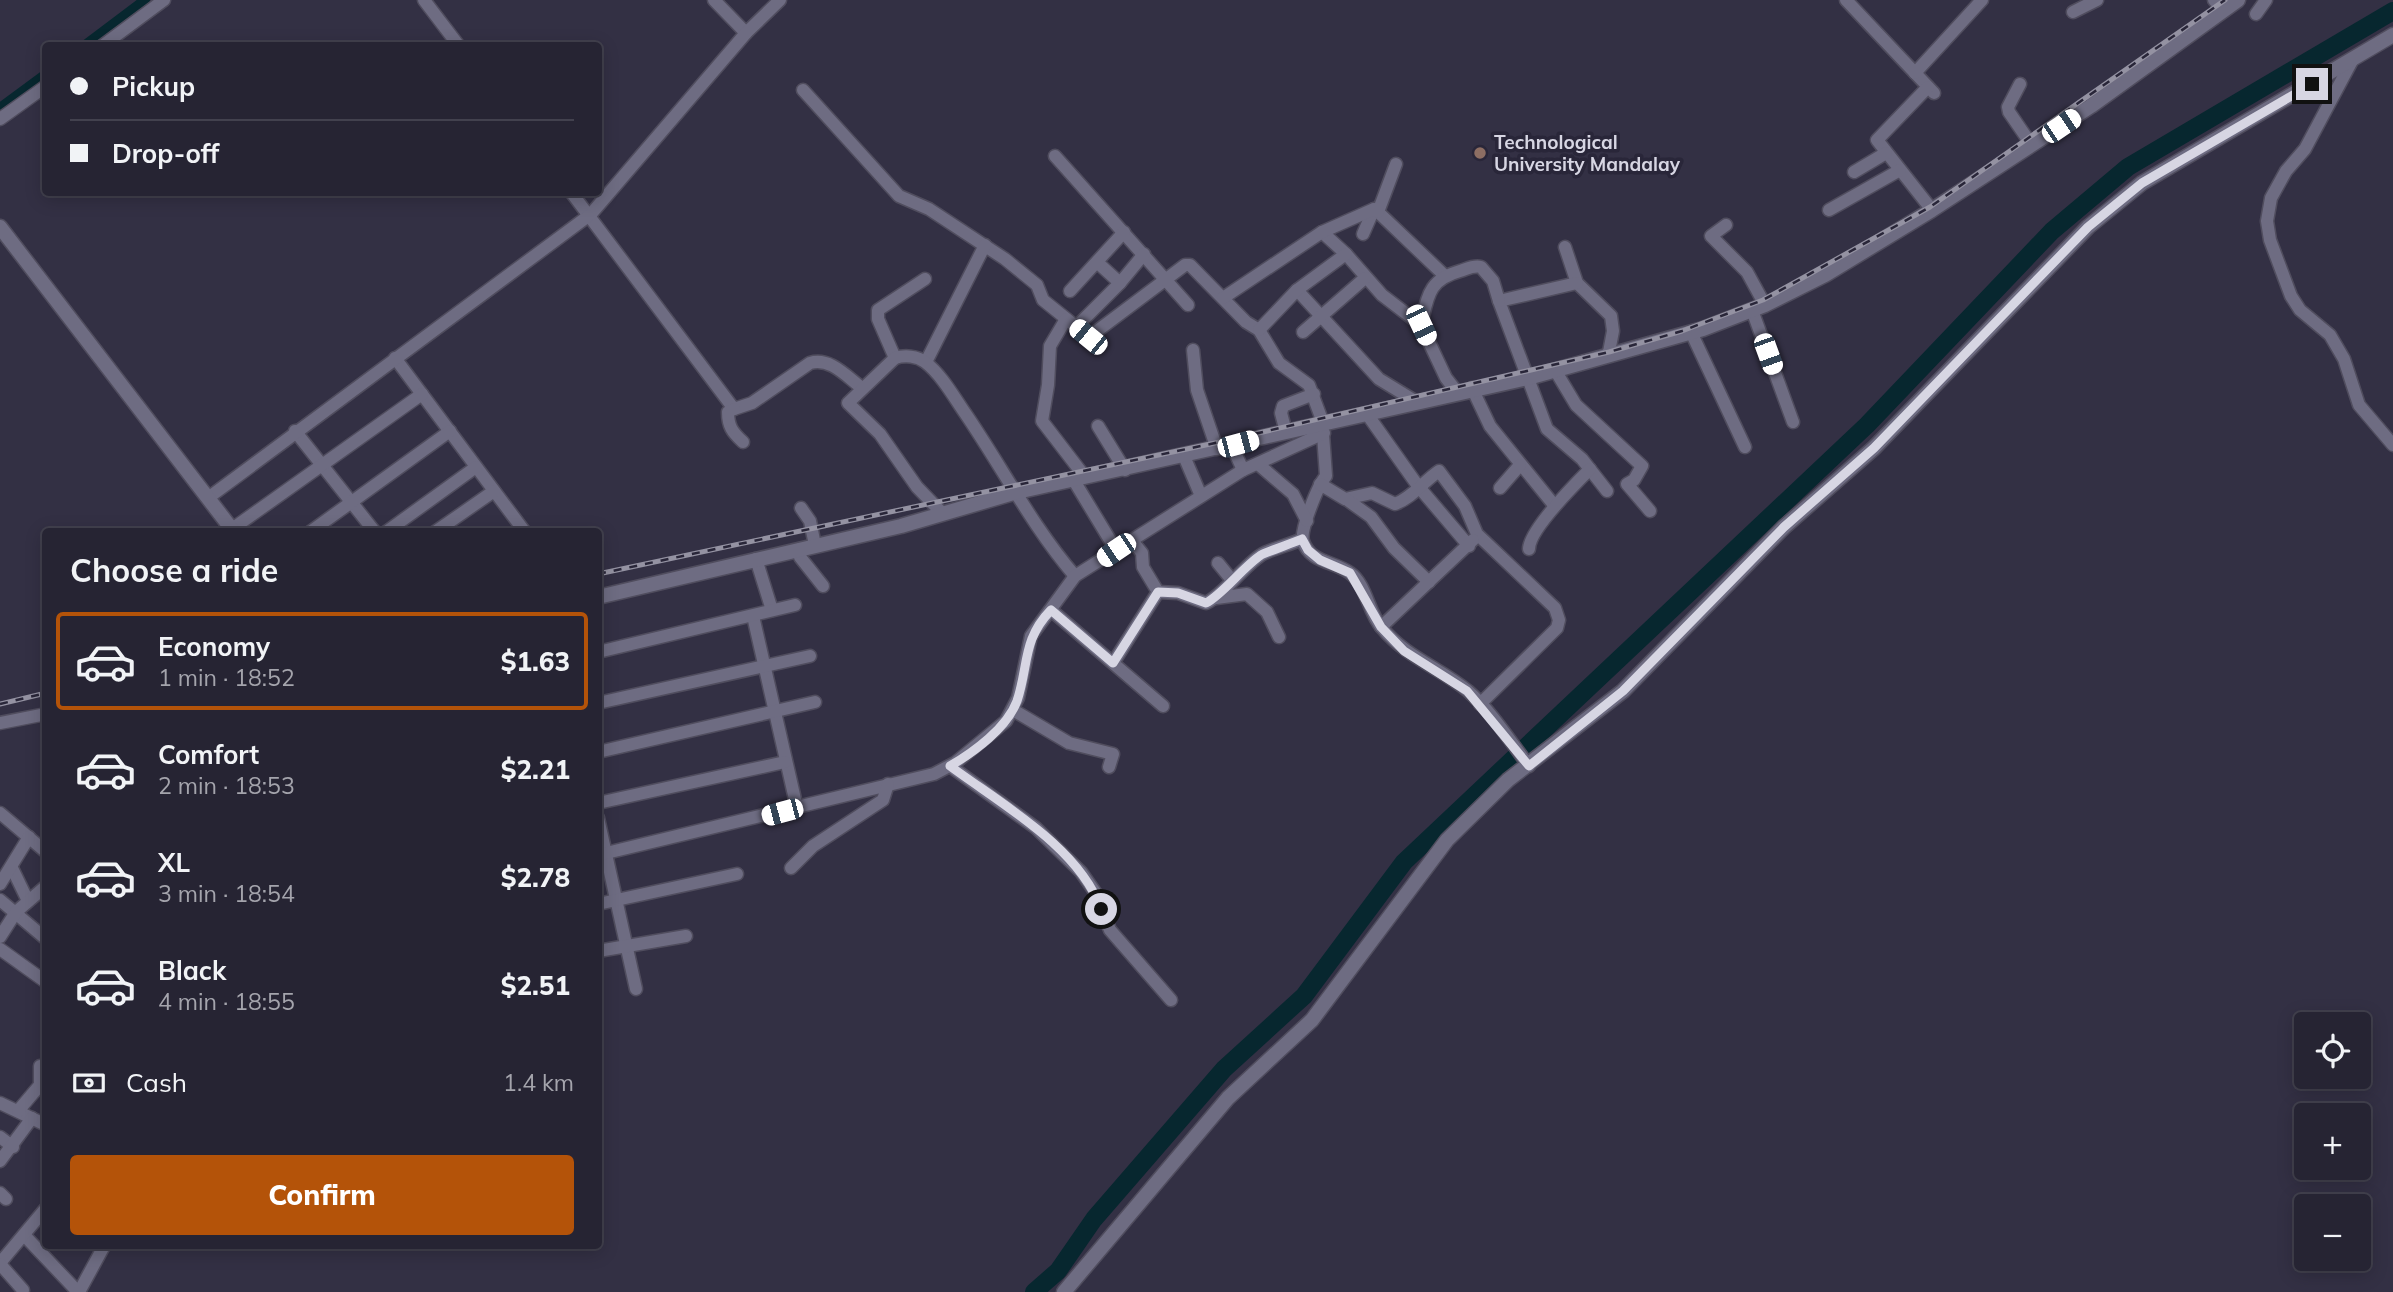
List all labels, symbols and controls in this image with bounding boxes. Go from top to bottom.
route end [2296,68,2328,100]
text: Pickup [112,70,195,103]
car [2038,106,2085,146]
place label: Technological University Mandalay [1494,130,1681,176]
text: Drop-off [112,137,219,170]
marker: Technological University Mandalay [1472,145,1488,161]
car [1403,302,1440,348]
car [1066,316,1111,358]
car [1751,331,1786,377]
car [1215,428,1262,460]
car [1093,530,1140,570]
text: Choose a ride [70,550,278,590]
icon: car [74,630,137,693]
text: Economy [158,630,270,663]
text: $1.63 [501,645,570,678]
text: 1 min · 18:52 [158,663,295,692]
icon: car [74,738,137,801]
text: Comfort [158,738,259,771]
text: $2.21 [501,753,570,786]
text: 2 min · 18:53 [158,771,295,800]
car [759,796,806,828]
icon: car [74,846,137,909]
text: XL [158,846,190,879]
text: $2.78 [501,861,570,894]
text: 3 min · 18:54 [158,879,295,908]
route start [1085,893,1117,925]
icon: car [74,954,137,1017]
text: Black [158,954,226,987]
text: $2.51 [501,969,570,1002]
text: 4 min · 18:55 [158,987,295,1016]
map controls [2294,1012,2371,1271]
button: locate [2294,1012,2371,1089]
icon: cash [70,1064,108,1102]
text: Cash [126,1066,187,1099]
text: 1.4 km [503,1068,574,1097]
button: + [2294,1103,2371,1180]
button: Confirm [70,1155,574,1235]
button: − [2294,1194,2371,1271]

